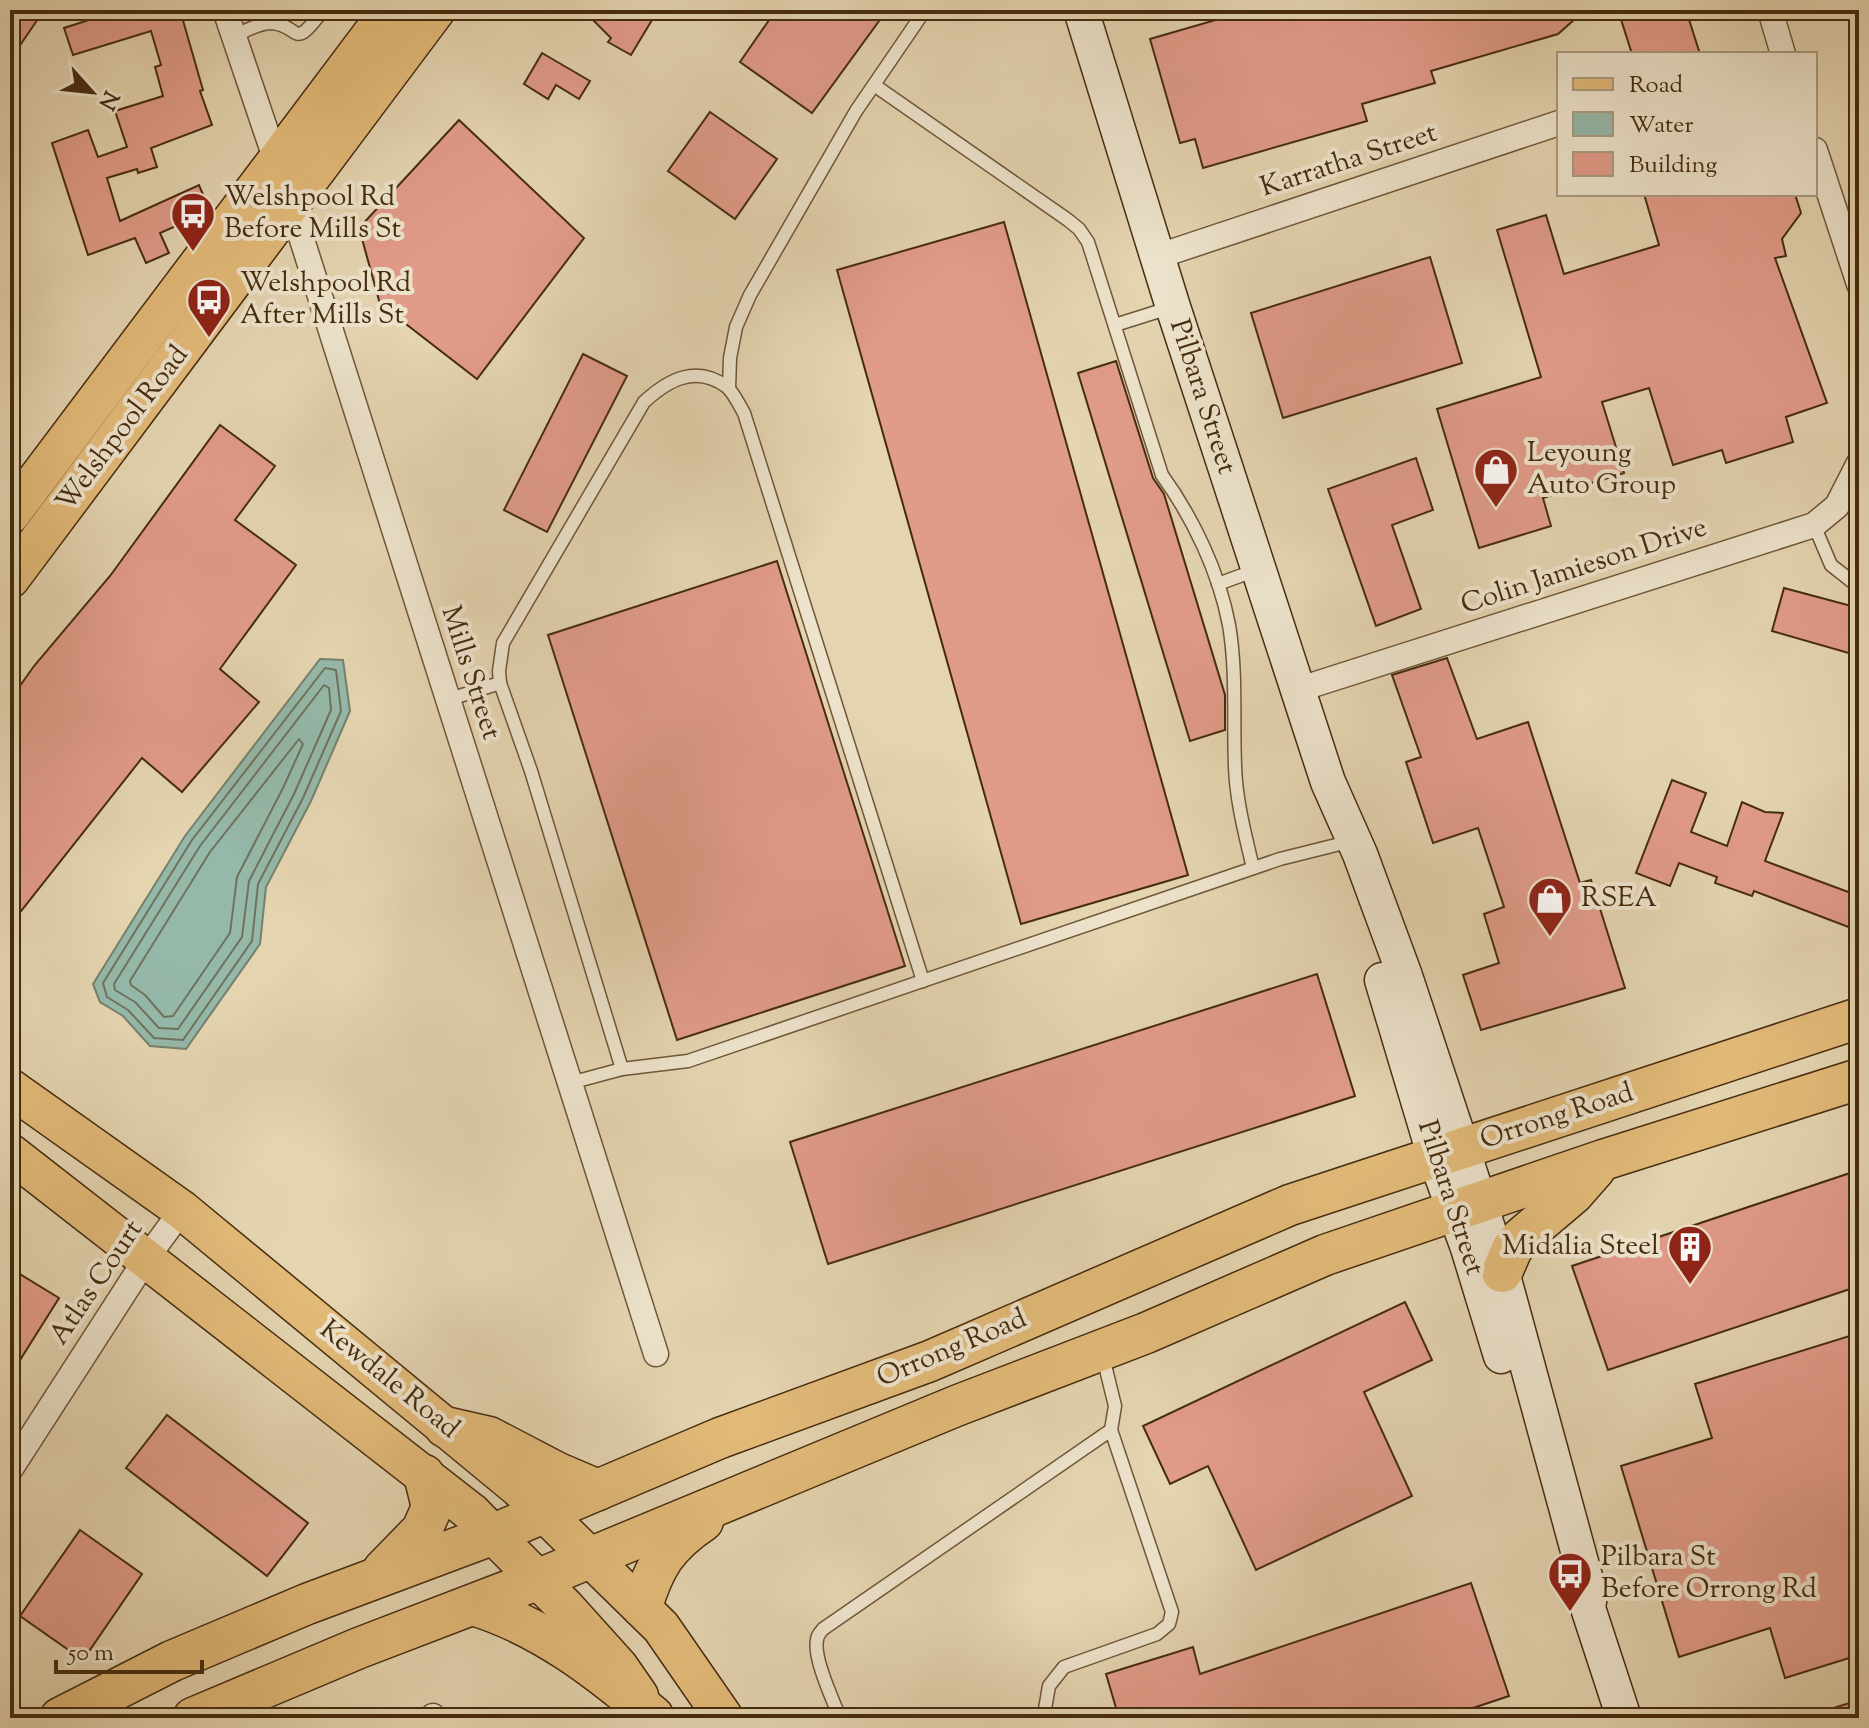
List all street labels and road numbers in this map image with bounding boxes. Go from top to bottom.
street label: Karratha Street [1256,113,1443,208]
street label: Pilbara Street [1158,314,1246,480]
street label: Welshpool Road [47,337,199,521]
street label: Colin Jamieson Drive [1456,508,1712,626]
street label: Mills Street [430,601,511,745]
street label: Orrong Road [1475,1073,1639,1161]
street label: Pilbara Street [1406,1115,1494,1281]
street label: Atlas Court [40,1212,154,1353]
street label: Orrong Road [871,1299,1033,1398]
street label: Kewdale Road [310,1311,468,1449]

